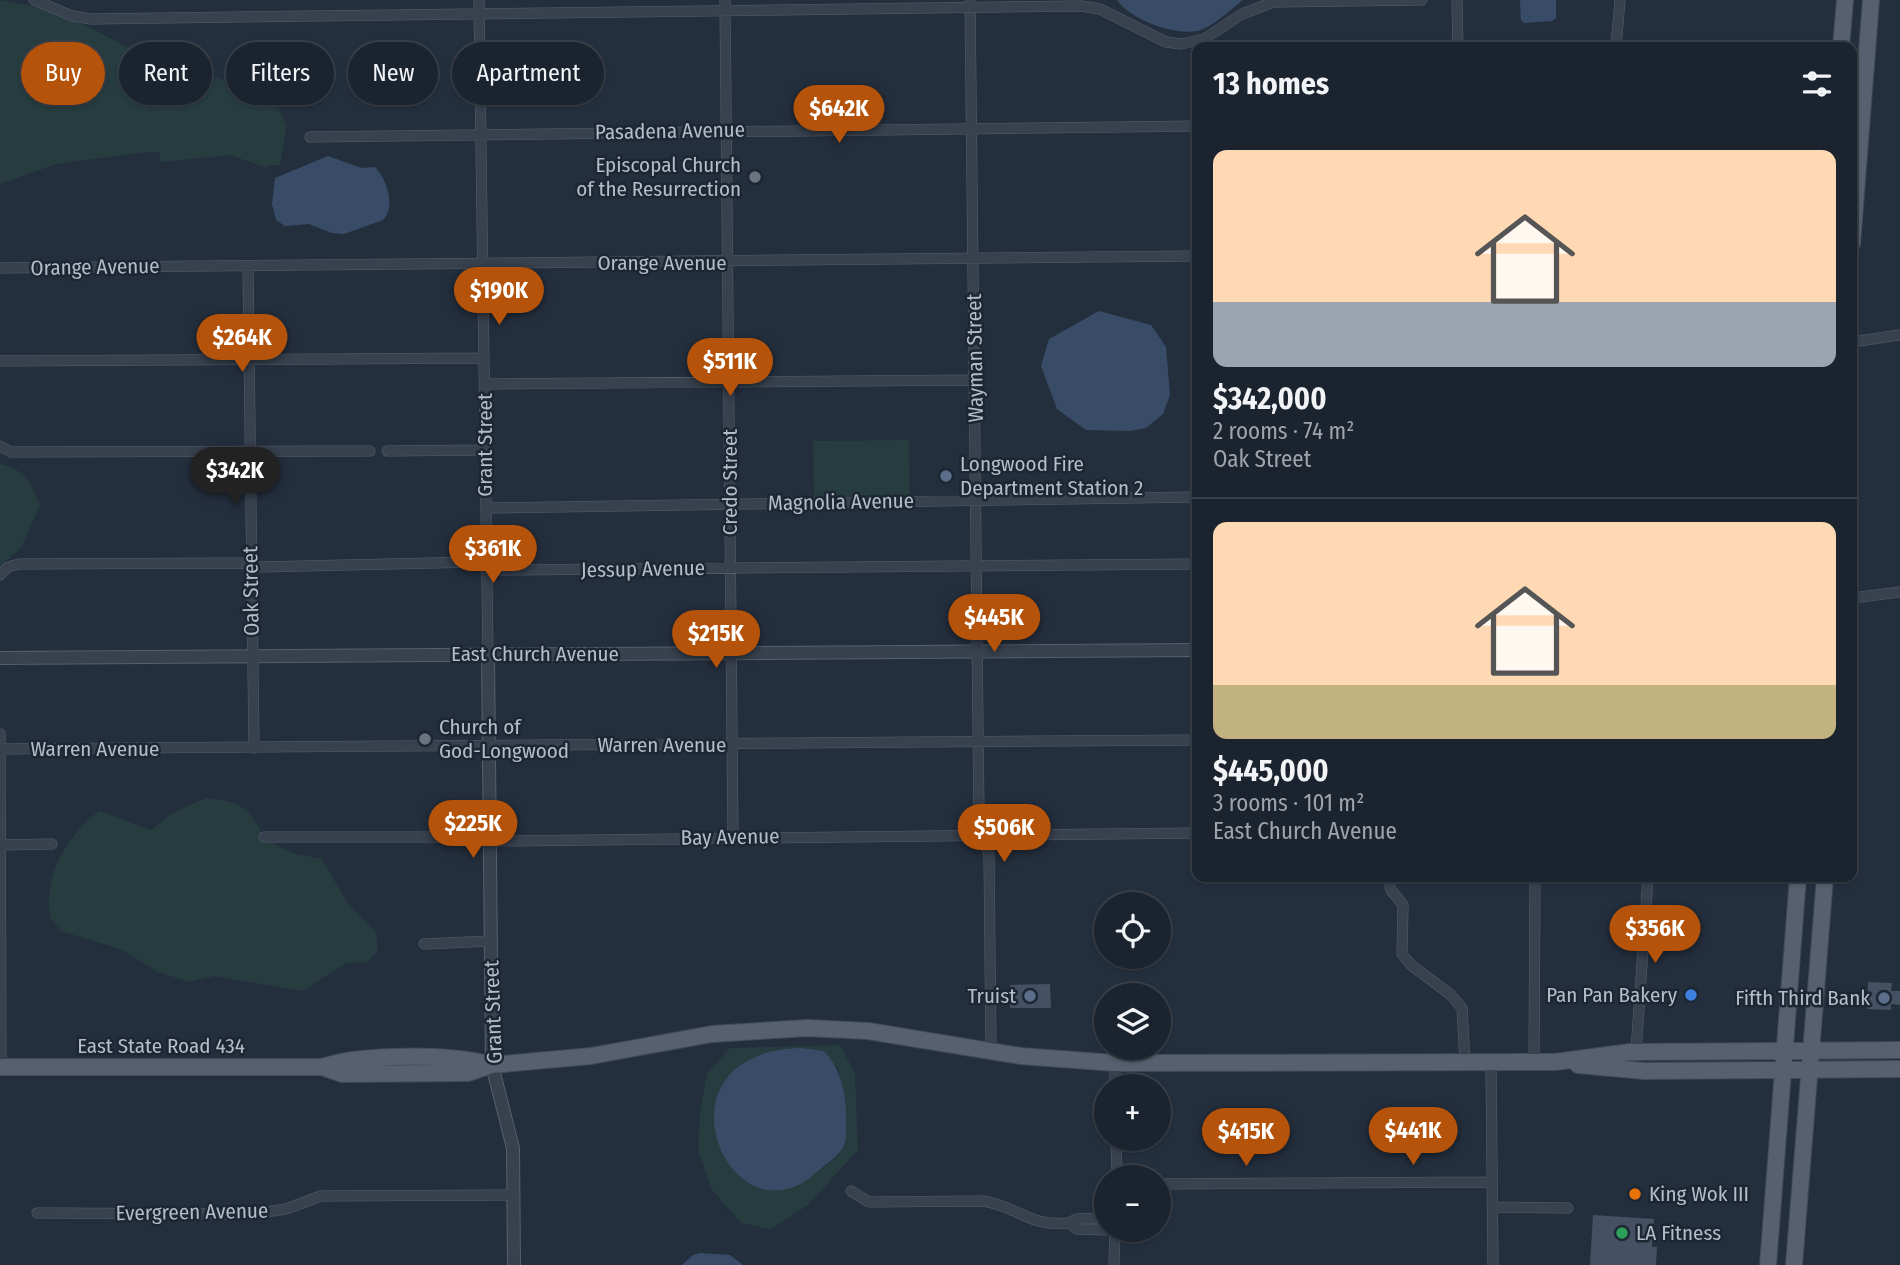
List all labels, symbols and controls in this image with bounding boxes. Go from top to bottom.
chip: Buy [21,42,105,105]
chip: Rent [119,42,212,105]
chip: Filters [226,42,334,105]
chip: New [348,42,438,105]
chip: Apartment [452,42,604,105]
icon: filters [1798,65,1836,103]
text: 13 homes [1213,66,1329,102]
pin: $642K [790,86,888,145]
text: $642K [809,94,869,122]
street label: Pasadena Avenue [595,117,745,145]
place label: Episcopal Church of the Resurrection [576,152,741,202]
marker: Episcopal Church of the Resurrection [747,169,763,185]
icon: home [1462,196,1588,322]
street label: Orange Avenue [597,250,727,276]
street label: Orange Avenue [30,253,160,281]
pin: $190K [450,268,548,327]
text: $190K [470,276,528,304]
street label: Wayman Street [961,293,989,422]
pin: $264K [193,314,291,374]
text: $264K [212,323,272,351]
pin: $511K [681,338,779,398]
text: $511K [703,347,757,375]
text: $342,000 [1213,381,1327,417]
street label: Grant Street [472,393,498,497]
text: 2 rooms · 74 m² [1213,417,1354,445]
street label: Credo Street [717,429,743,535]
text: Oak Street [1213,445,1311,473]
pin: $342K [186,448,284,507]
place label: Longwood Fire Department Station 2 [960,451,1143,501]
text: $342K [206,456,264,484]
marker: Longwood Fire Department Station 2 [938,468,954,484]
street label: Magnolia Avenue [768,488,914,516]
pin: $361K [444,526,542,585]
text: $361K [465,534,521,562]
street label: Oak Street [237,546,265,636]
street label: Jessup Avenue [581,555,705,583]
icon: home [1462,568,1588,694]
pin: $445K [945,594,1043,654]
text: $445K [964,603,1024,631]
pin: $215K [667,610,765,670]
text: $215K [688,619,744,647]
street label: East Church Avenue [451,641,619,667]
place label: Church of God-Longwood [439,714,569,764]
marker: Church of God-Longwood [417,731,433,747]
street label: Warren Avenue [598,732,726,758]
street label: Warren Avenue [31,736,159,762]
text: $445,000 [1213,753,1329,789]
text: 3 rooms · 101 m² [1213,789,1364,817]
pin: $225K [424,800,522,860]
pin: $506K [955,804,1053,864]
text: $225K [444,809,502,837]
text: $506K [974,813,1034,841]
text: East Church Avenue [1213,817,1397,845]
street label: Bay Avenue [680,823,780,851]
map controls [1094,892,1171,1242]
button: locate [1094,892,1171,969]
pin: $356K [1606,906,1704,965]
text: $356K [1625,914,1685,942]
street label: Grant Street [478,960,508,1064]
place label: Pan Pan Bakery [1546,982,1678,1008]
place label: Truist [967,983,1016,1009]
button: layers [1094,983,1171,1060]
place label: Fifth Third Bank [1735,985,1870,1011]
marker: Pan Pan Bakery [1683,987,1699,1003]
marker: Truist [1022,988,1038,1004]
marker: Fifth Third Bank [1876,990,1892,1006]
street label: East State Road 434 [77,1033,245,1059]
button: + [1094,1074,1171,1151]
pin: $415K [1197,1108,1295,1168]
pin: $441K [1364,1108,1462,1167]
text: $441K [1385,1116,1441,1144]
text: $415K [1218,1117,1274,1145]
button: − [1094,1165,1171,1242]
place label: King Wok III [1649,1181,1749,1207]
marker: King Wok III [1627,1186,1643,1202]
street label: Evergreen Avenue [115,1198,269,1226]
place label: LA Fitness [1636,1220,1721,1246]
marker: LA Fitness [1614,1225,1630,1241]

